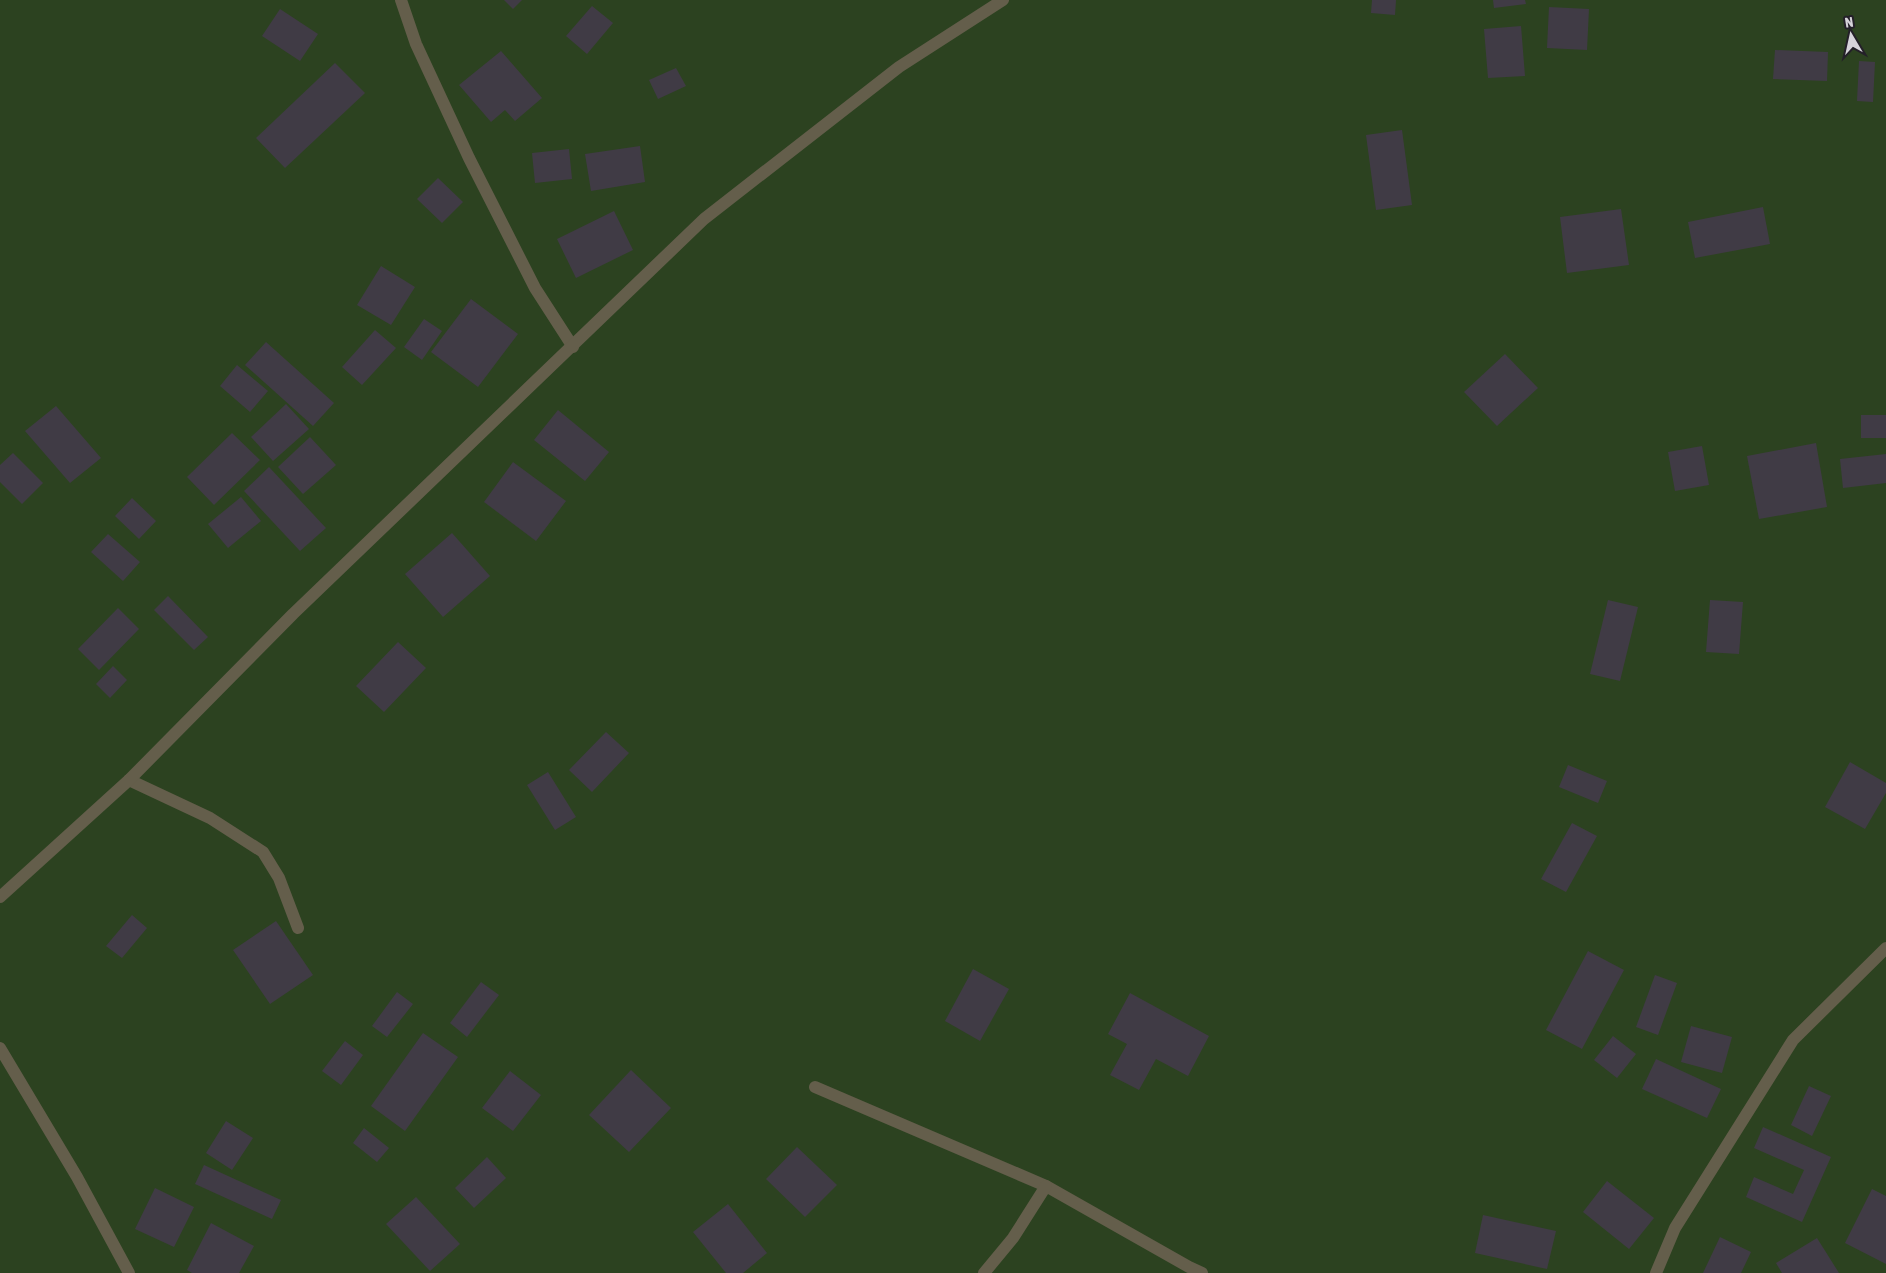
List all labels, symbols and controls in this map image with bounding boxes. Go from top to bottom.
north arrow [1826,10,1876,60]
text: N [1844,14,1854,31]

